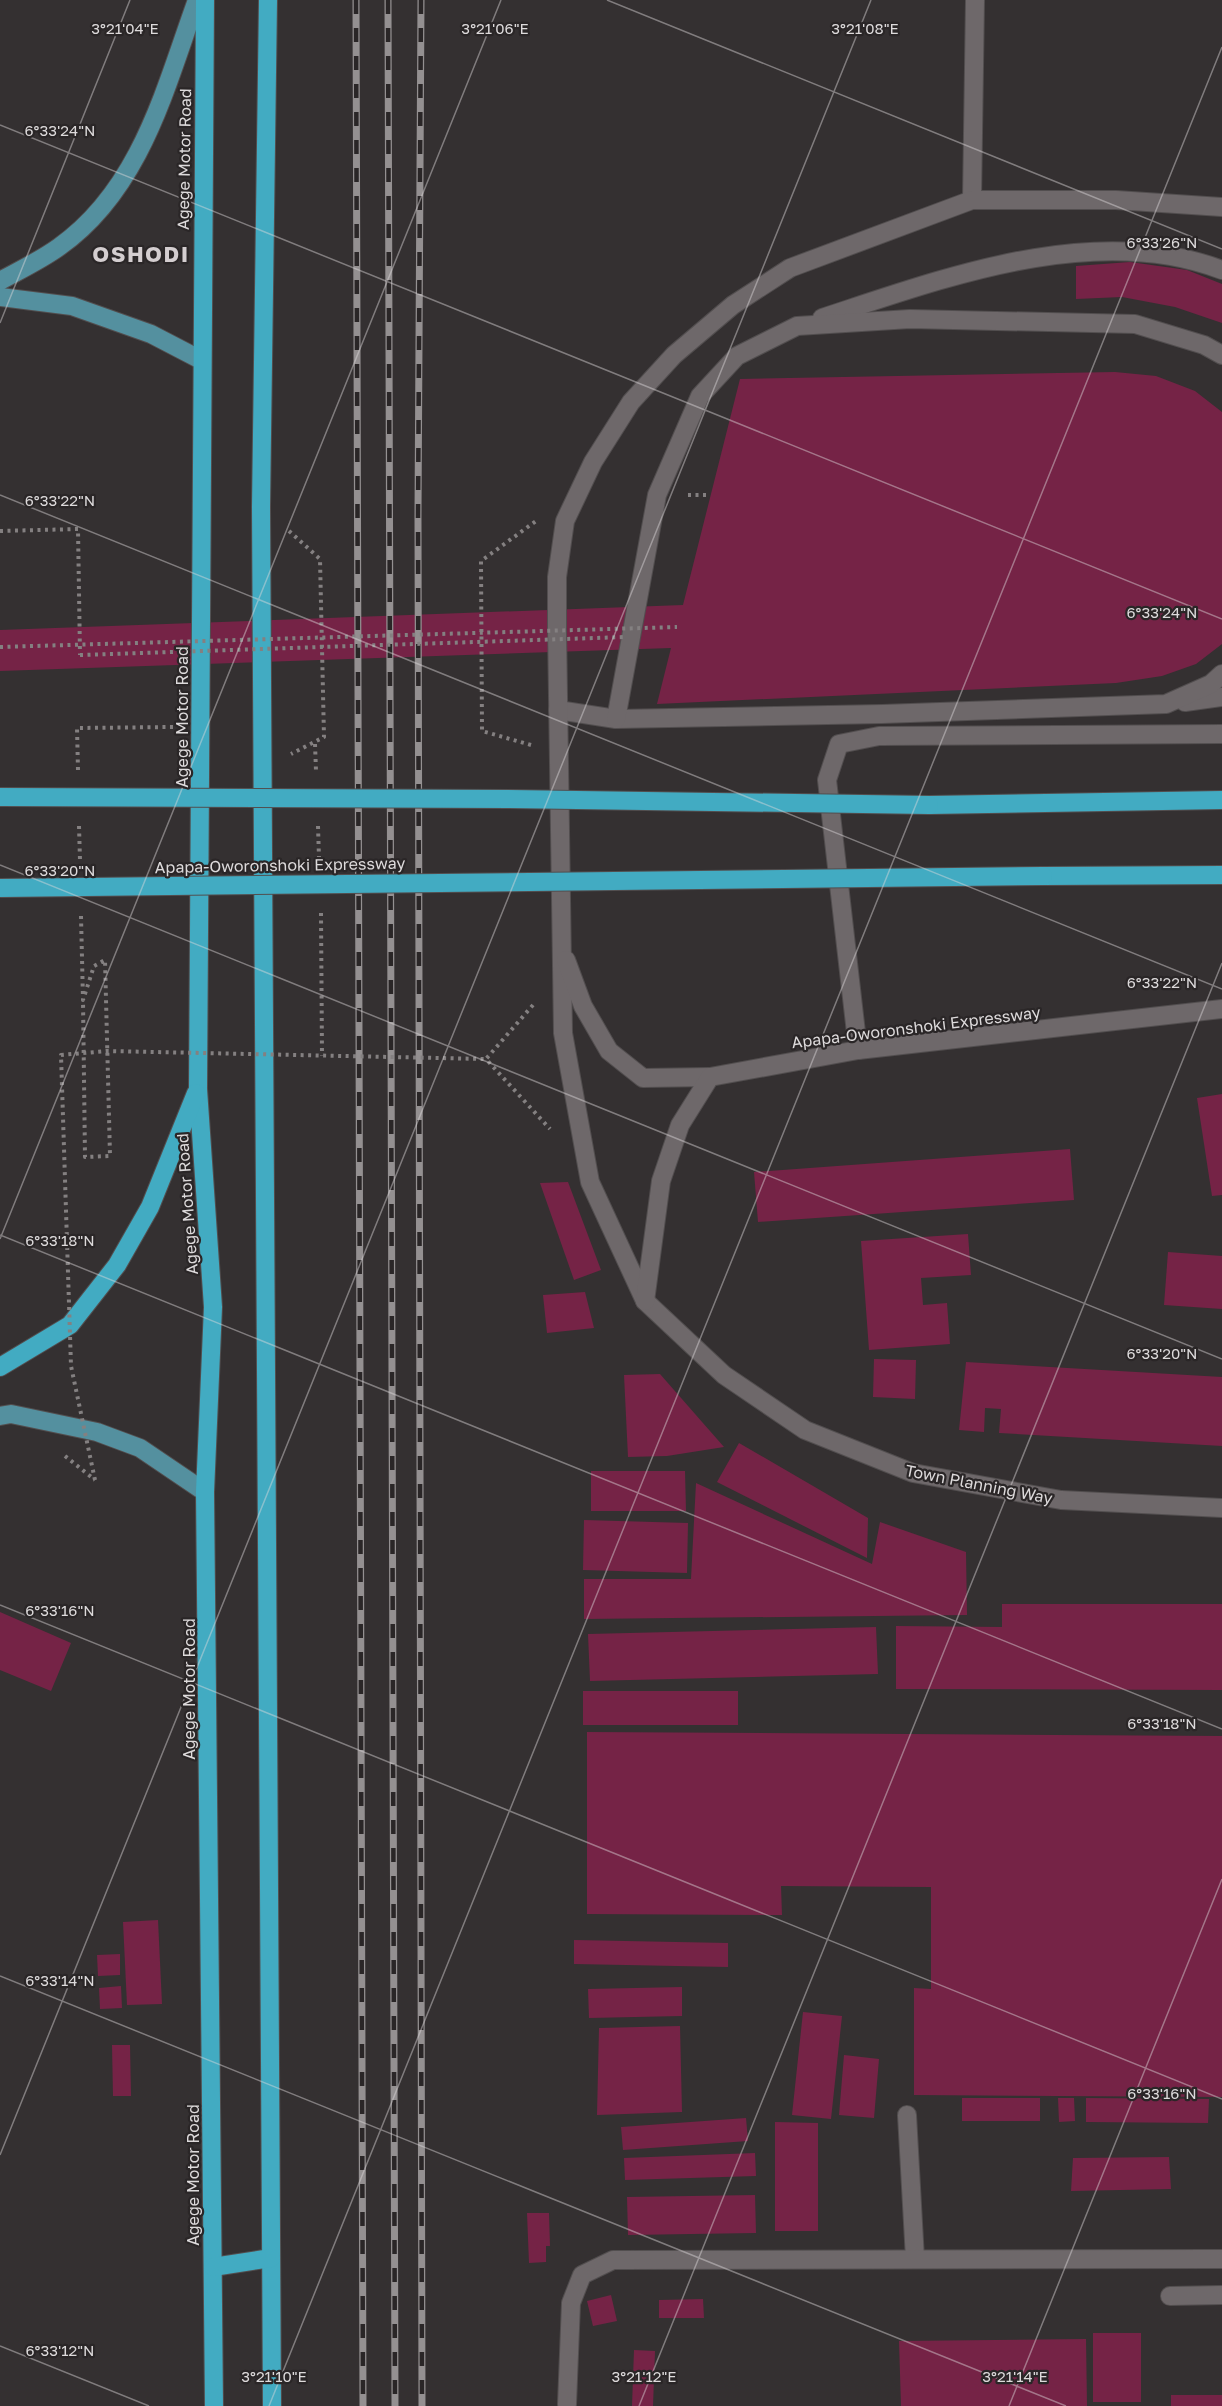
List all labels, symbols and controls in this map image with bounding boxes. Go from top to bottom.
text: 3°21'04"E [91,19,159,37]
text: 3°21'06"E [461,19,529,37]
text: 3°21'08"E [831,19,899,37]
street label: Agege Motor Road [173,88,195,230]
text: 6°33'24"N [25,121,95,139]
text: 6°33'26"N [1127,233,1197,251]
district label: OSHODI [92,240,190,267]
text: 6°33'22"N [25,491,95,509]
text: 6°33'24"N [1127,603,1197,621]
street label: Agege Motor Road [172,646,192,788]
street label: Apapa-Oworonshoki Expressway [155,853,405,877]
text: 6°33'20"N [24,861,96,879]
text: 6°33'22"N [1127,973,1197,991]
street label: Apapa-Oworonshoki Expressway [790,1002,1042,1052]
street label: Agege Motor Road [172,1133,202,1275]
text: 6°33'18"N [25,1231,95,1249]
text: 6°33'20"N [1126,1344,1198,1362]
street label: Town Planning Way [904,1460,1054,1508]
text: 6°33'16"N [25,1601,95,1619]
street label: Agege Motor Road [179,1618,199,1760]
text: 6°33'18"N [1127,1714,1197,1732]
text: 6°33'14"N [25,1971,95,1989]
text: 6°33'16"N [1127,2084,1197,2102]
street label: Agege Motor Road [183,2104,203,2246]
text: 6°33'12"N [25,2341,95,2359]
text: 3°21'10"E [241,2367,307,2385]
text: 3°21'12"E [612,2367,676,2385]
text: 3°21'14"E [982,2367,1048,2385]

